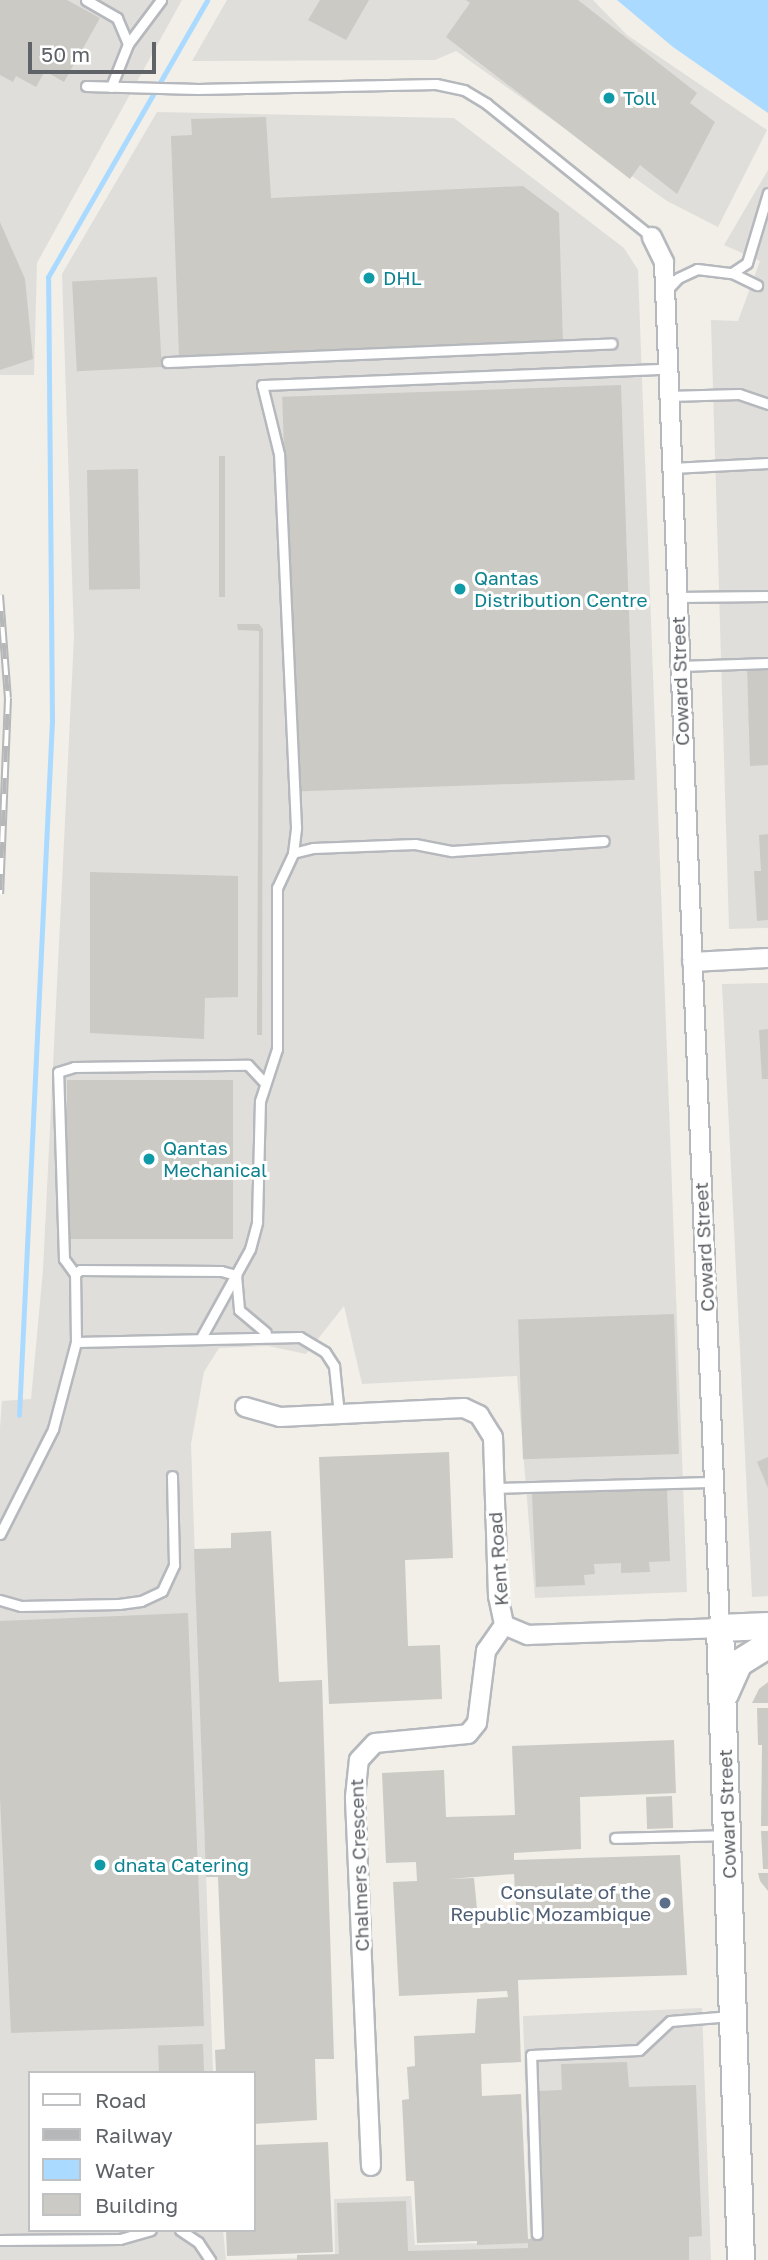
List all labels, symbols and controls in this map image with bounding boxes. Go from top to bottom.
scale bar [32,28,159,72]
text: 50 m [41,41,90,67]
place label: Toll [623,87,657,109]
marker: Toll [601,90,617,106]
place label: DHL [383,267,422,289]
marker: DHL [361,270,377,286]
place label: Qantas Distribution Centre [474,567,648,611]
marker: Qantas Distribution Centre [452,581,468,597]
street label: Coward Street [666,616,694,746]
place label: Qantas Mechanical [163,1137,267,1181]
marker: Qantas Mechanical [141,1151,157,1167]
street label: Coward Street [689,1182,719,1312]
street label: Kent Road [483,1511,513,1607]
street label: Coward Street [713,1749,741,1879]
street label: Chalmers Crescent [345,1778,373,1952]
place label: dnata Catering [114,1854,249,1876]
marker: dnata Catering [92,1857,108,1873]
place label: Consulate of the Republic Mozambique [450,1881,651,1925]
marker: Consulate of the Republic Mozambique [657,1895,673,1911]
legend [28,2071,256,2232]
text: Road [95,2087,146,2113]
text: Railway [95,2122,173,2148]
text: Water [95,2157,155,2183]
text: Building [95,2192,178,2218]

